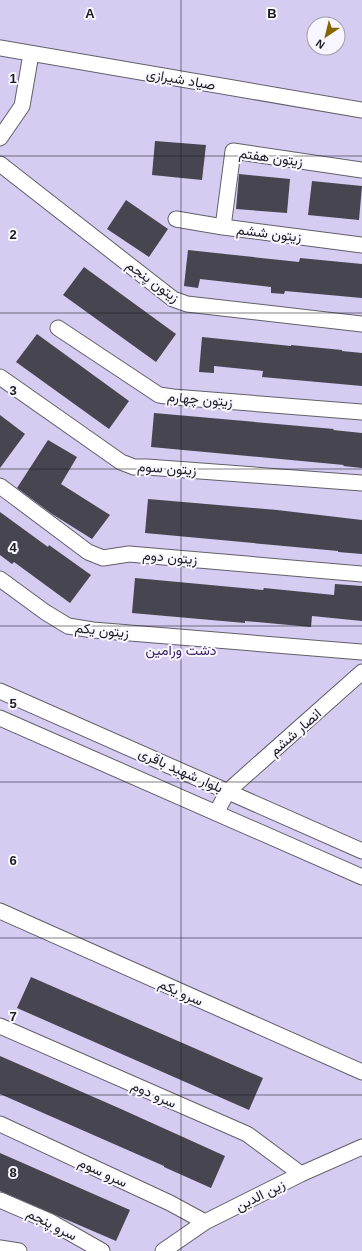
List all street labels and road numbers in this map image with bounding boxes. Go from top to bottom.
street label: صیاد شیرازی [145,65,217,94]
street label: زیتون هفتم [238,145,304,170]
street label: زیتون ششم [235,221,303,246]
street label: زیتون پنجم [122,257,183,307]
street label: زیتون چهارم [166,388,234,412]
street label: زیتون سوم [137,458,197,479]
street label: زیتون دوم [142,547,198,568]
street label: زیتون یکم [74,619,130,642]
street label: انصار ششم [266,705,325,760]
street label: بلوار شهید باقری [136,744,226,797]
street label: سرو یکم [156,975,206,1010]
street label: سرو دوم [129,1077,179,1112]
street label: سرو سوم [76,1154,130,1191]
street label: زین الدین [233,1176,288,1215]
street label: سرو پنجم [23,1205,80,1245]

